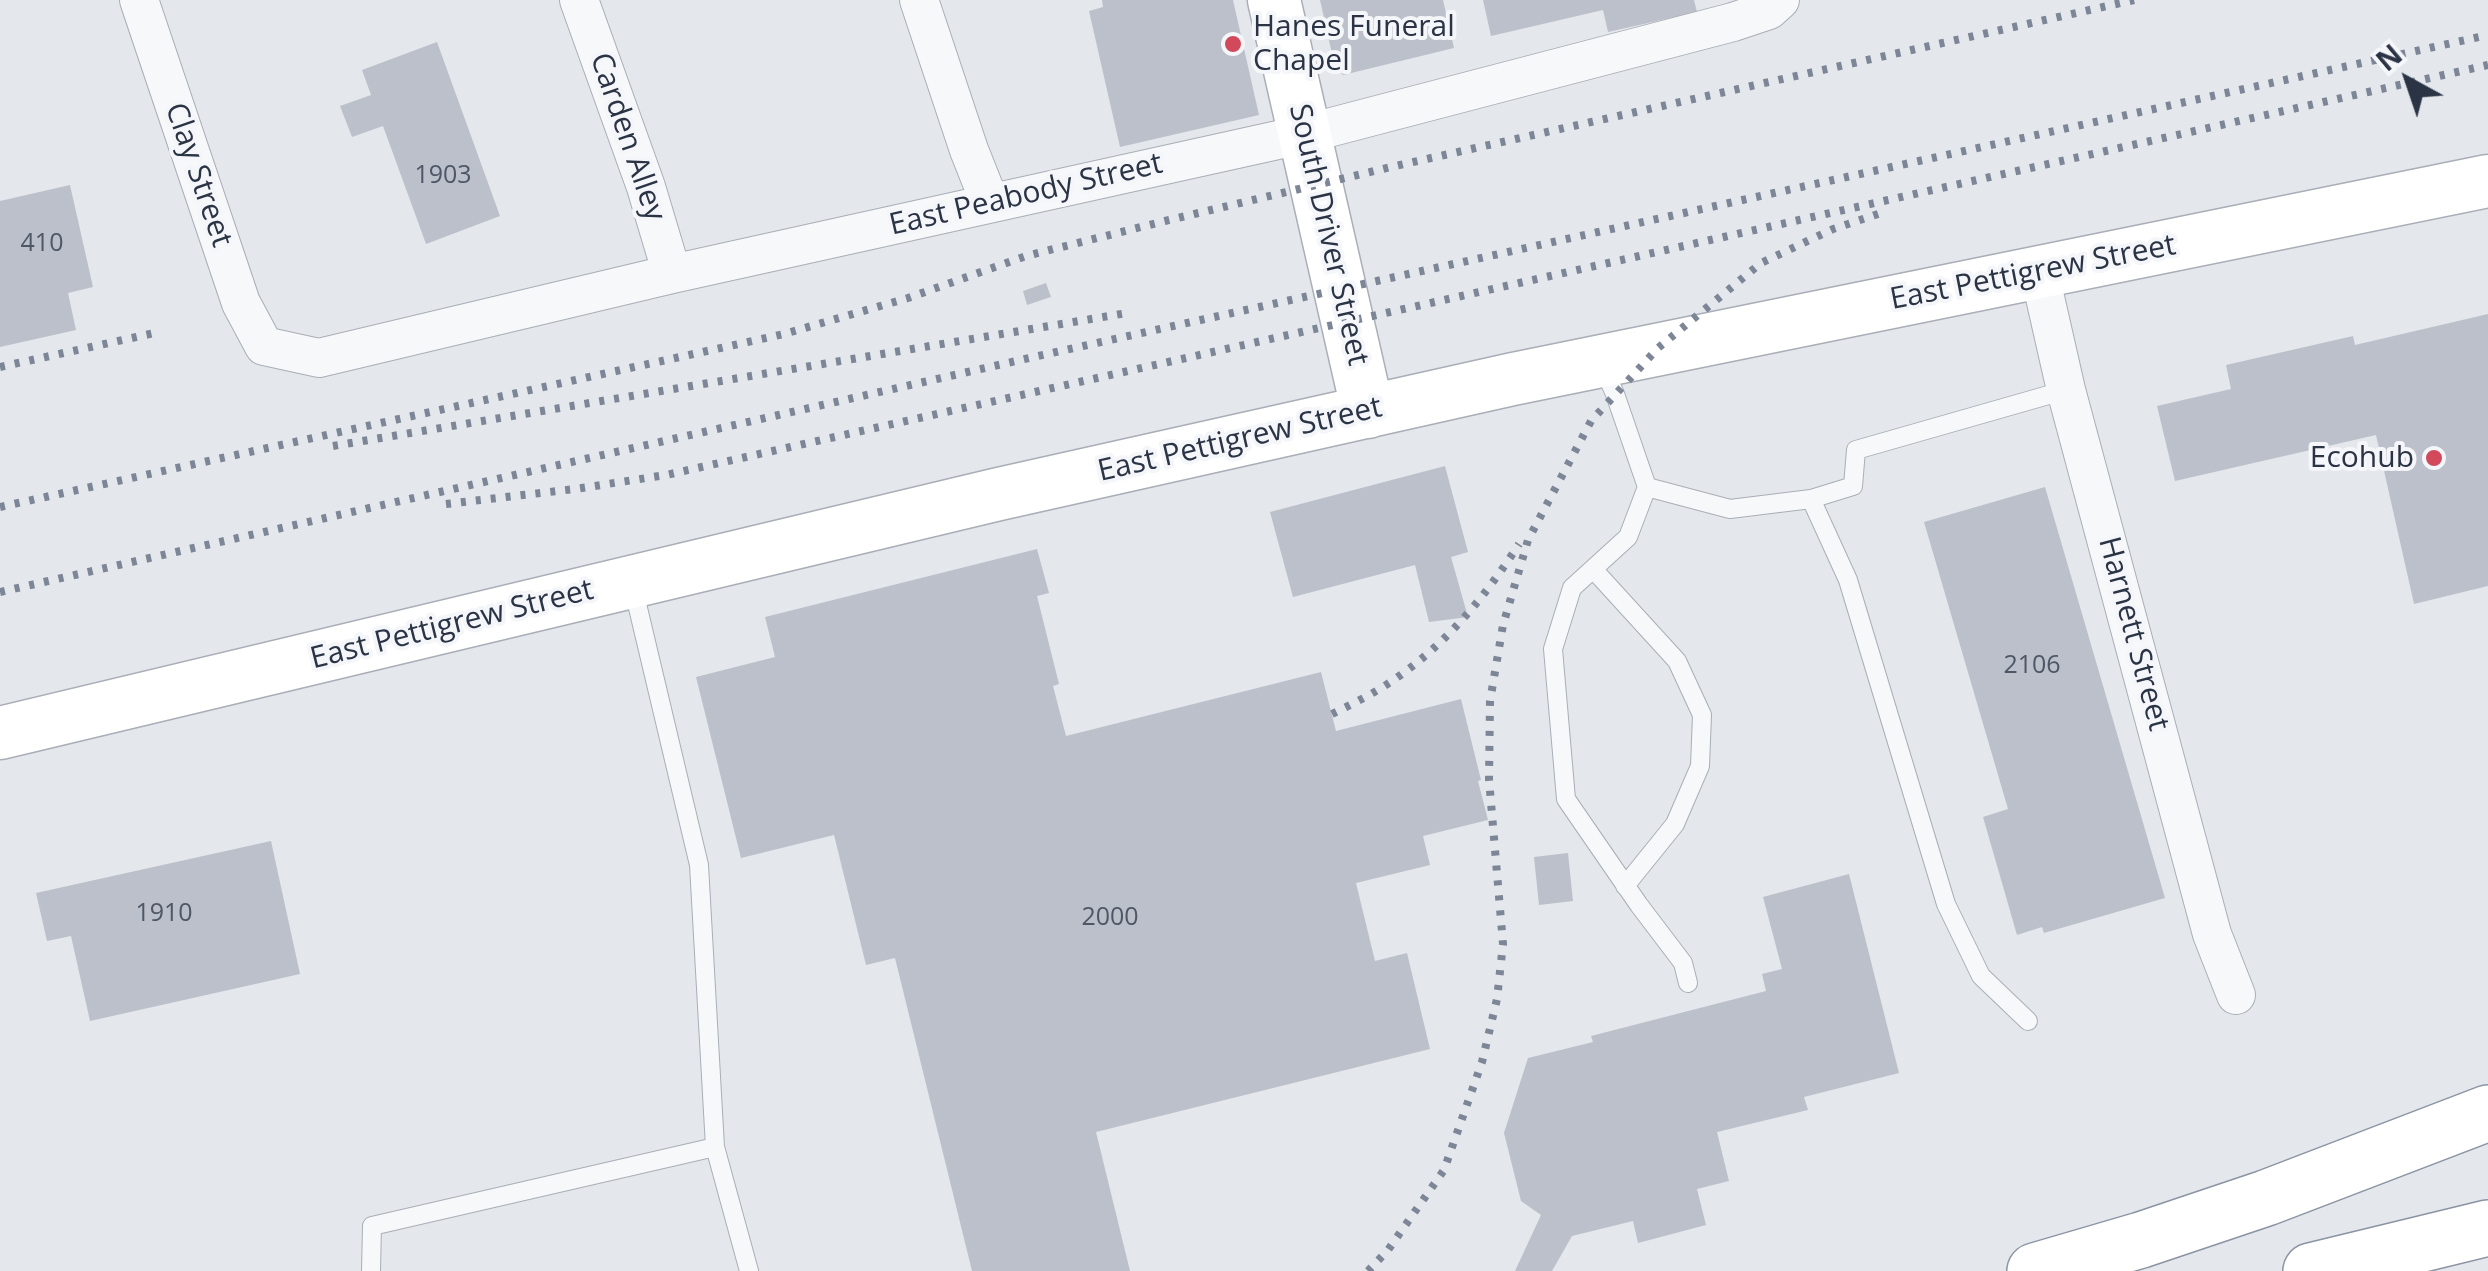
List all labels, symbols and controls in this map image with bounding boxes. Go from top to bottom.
place label: Hanes Funeral Chapel [1253,9,1455,80]
north arrow [2358,30,2458,130]
marker: Hanes Funeral Chapel [1222,33,1244,55]
text: N [2368,35,2410,79]
street label: Carden Alley [581,48,673,226]
street label: Clay Street [157,98,239,252]
street label: South Driver Street [1280,101,1376,369]
street label: East Peabody Street [886,146,1166,244]
house number: 1903 [414,161,472,191]
street label: East Pettigrew Street [1887,228,2179,318]
house number: 410 [21,229,63,259]
street label: East Pettigrew Street [1095,390,1385,490]
place label: Ecohub [2310,440,2414,476]
marker: Ecohub [2423,447,2445,469]
street label: Harnett Street [2090,533,2176,735]
street label: East Pettigrew Street [307,572,597,678]
house number: 2106 [2003,651,2061,681]
house number: 1910 [135,899,193,929]
house number: 2000 [1081,903,1139,933]

